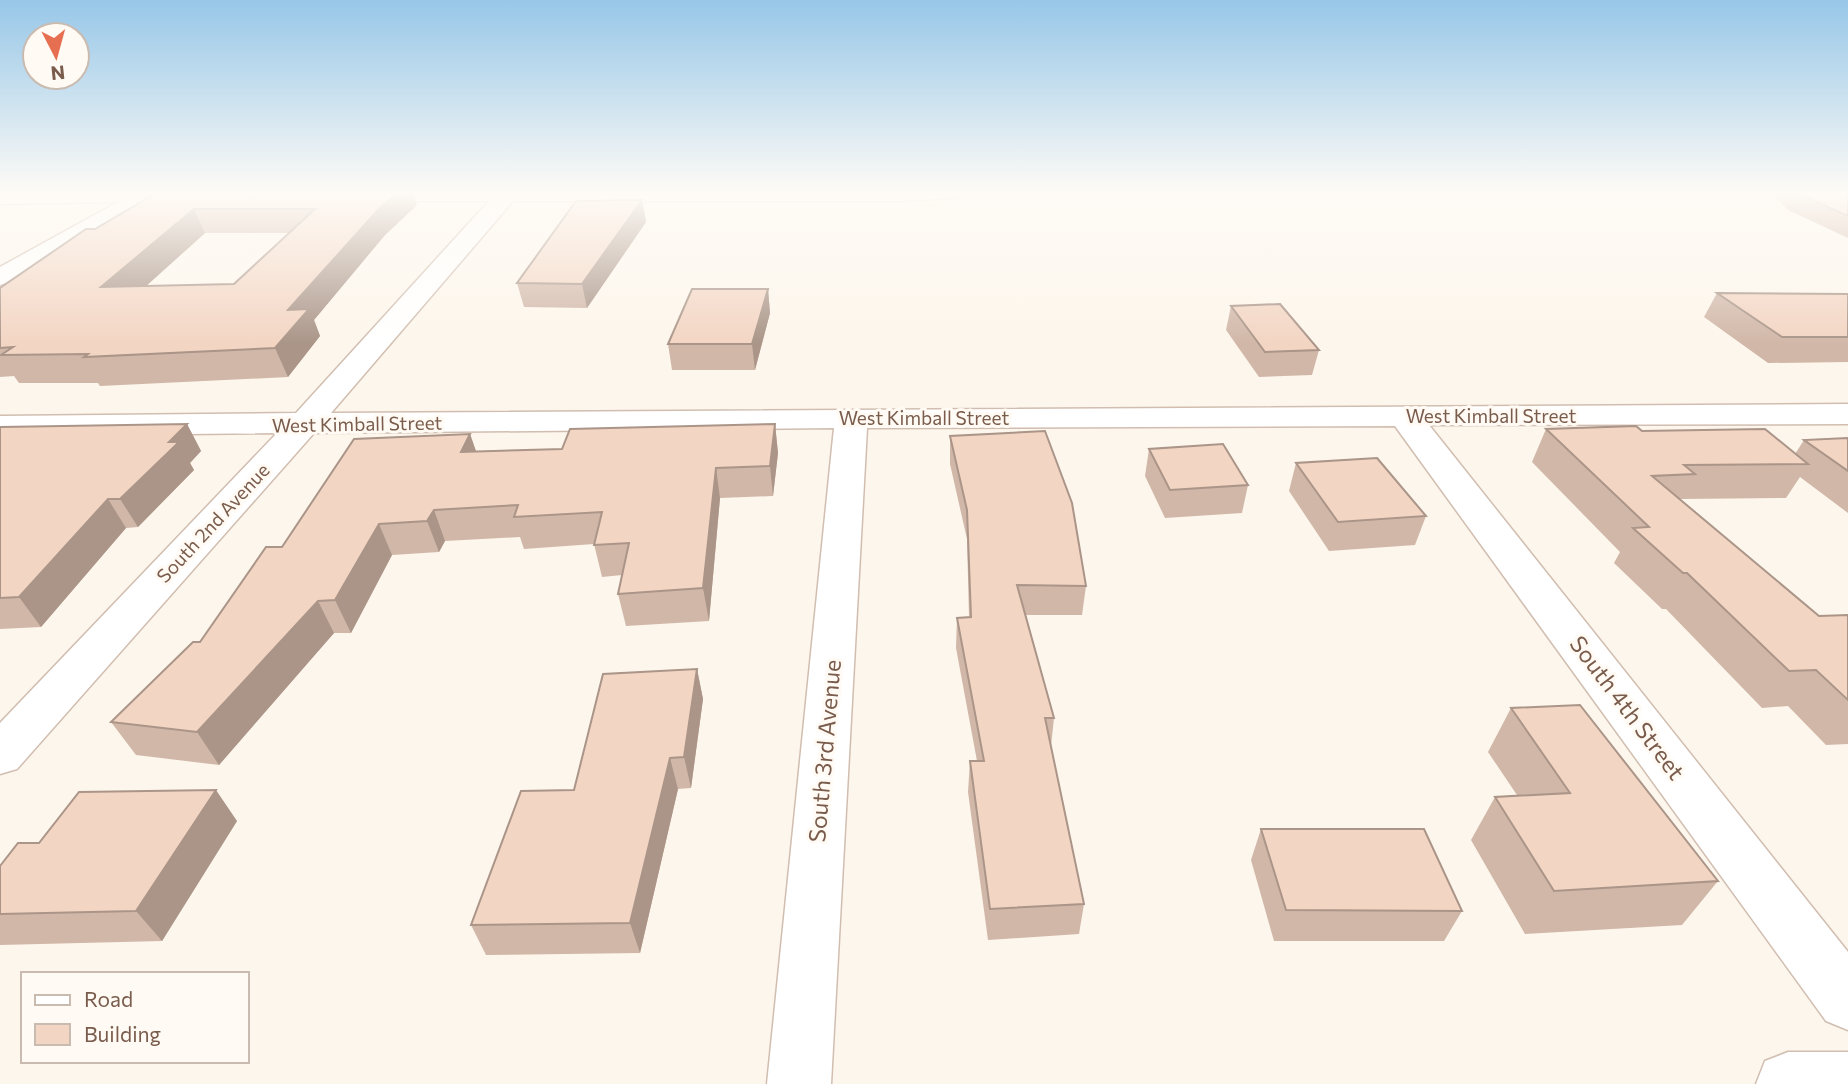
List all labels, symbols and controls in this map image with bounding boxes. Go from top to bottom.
north arrow [21,21,91,91]
text: N [50,61,66,86]
street label: West Kimball Street [1406,404,1576,427]
street label: West Kimball Street [839,406,1009,429]
street label: West Kimball Street [272,411,443,436]
street label: South 2nd Avenue [151,458,274,587]
street label: South 4th Street [1565,630,1691,785]
street label: South 3rd Avenue [802,658,846,843]
legend [21,972,248,1063]
text: Road [84,986,133,1011]
text: Building [84,1021,161,1046]

